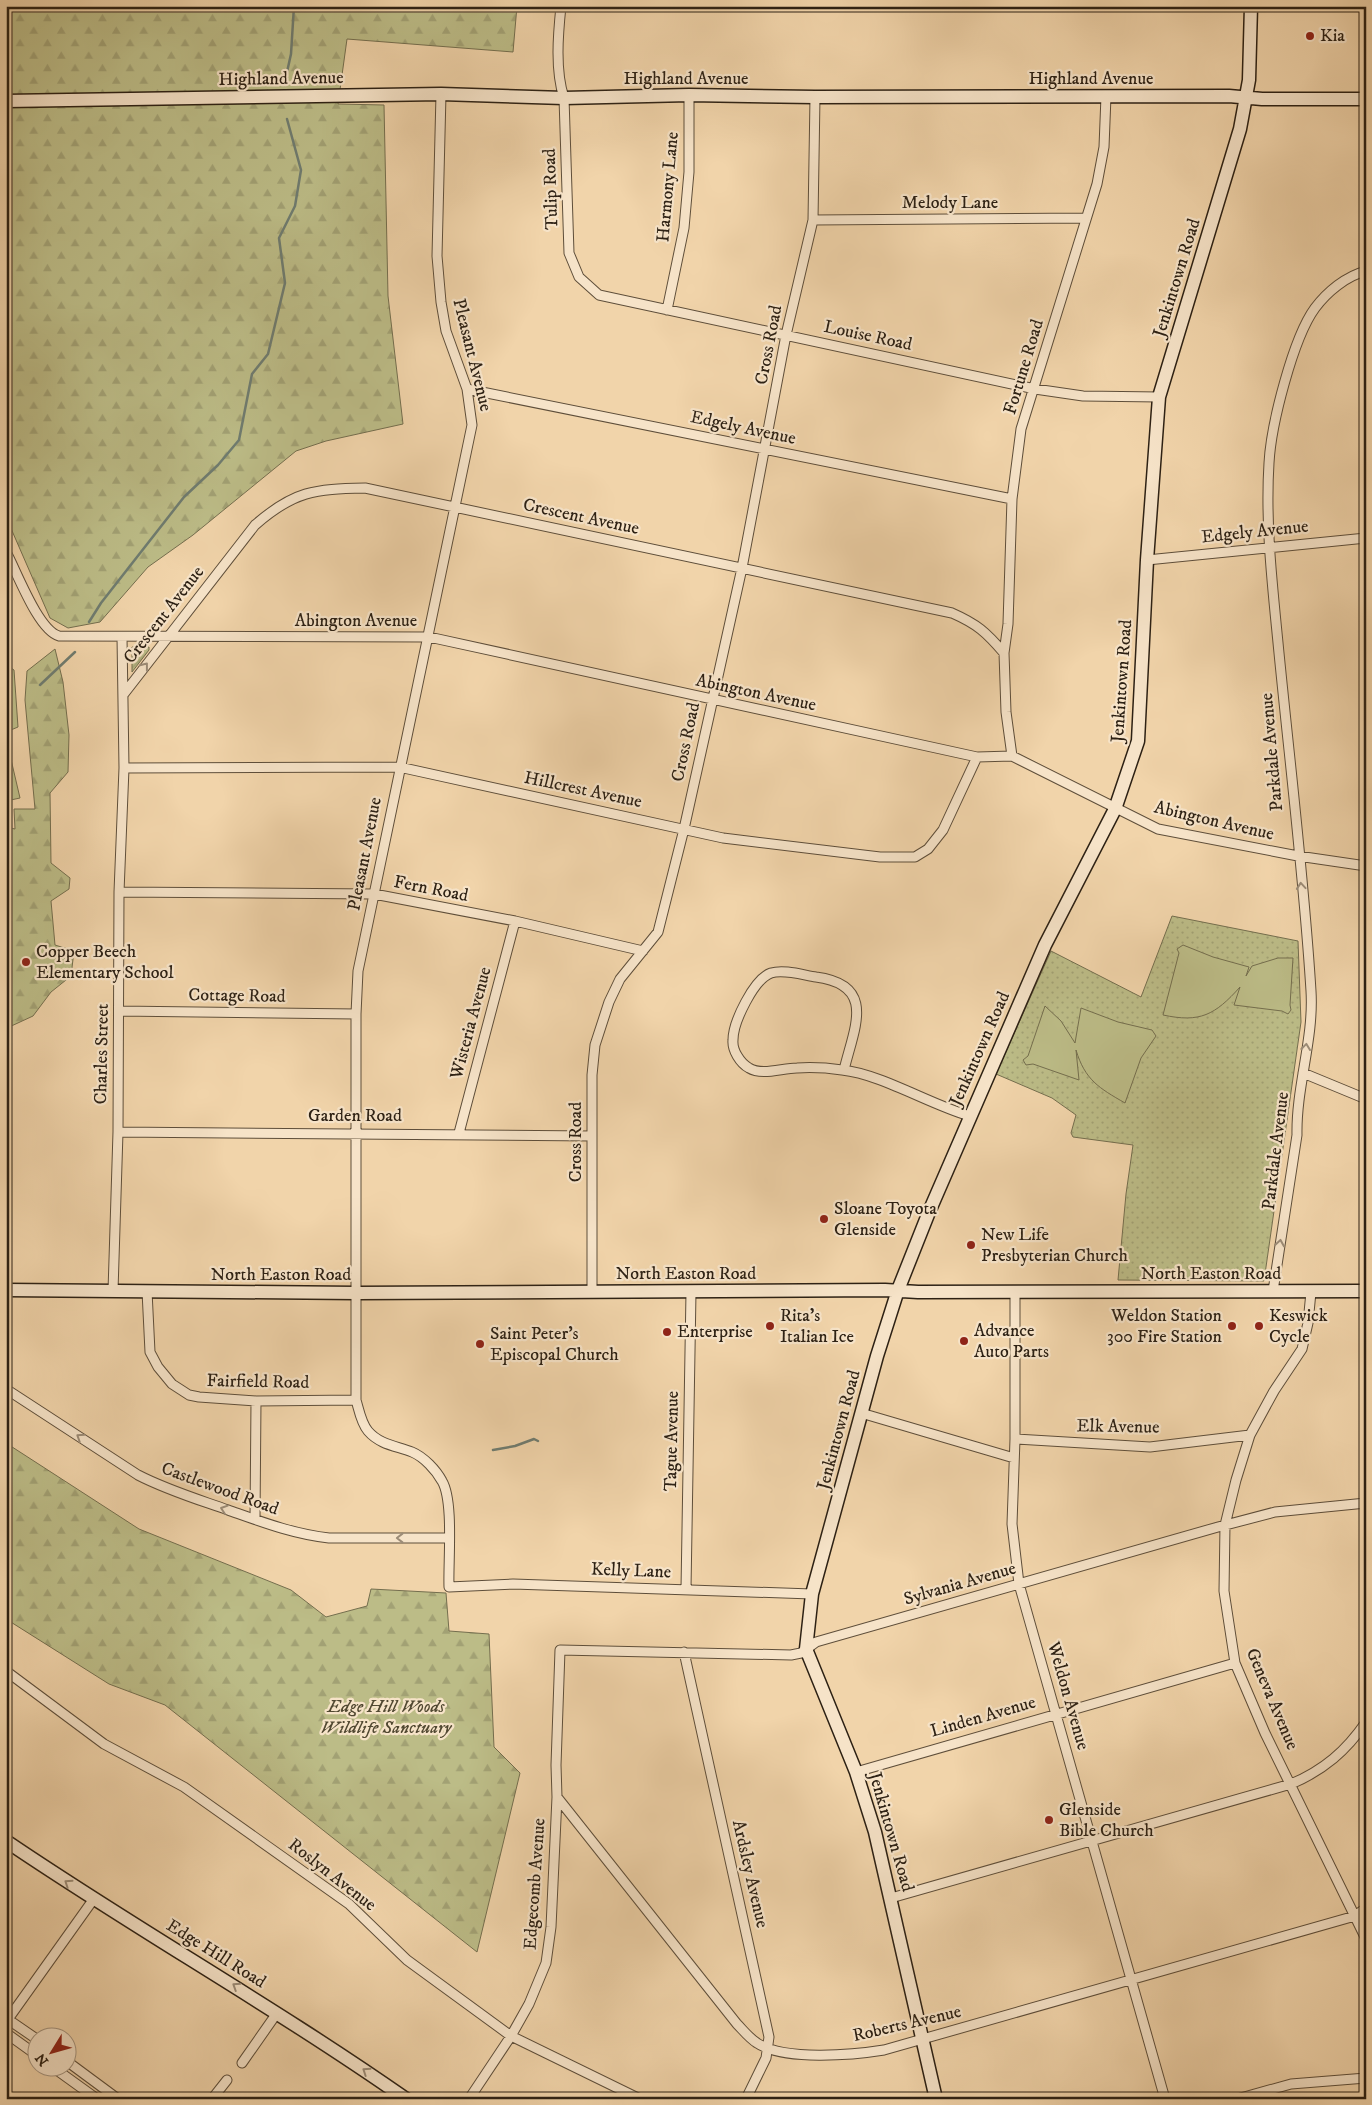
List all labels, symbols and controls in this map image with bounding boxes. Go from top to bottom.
place label: Kia [1320,25,1345,47]
marker: Kia [1304,30,1316,42]
street label: Highland Avenue [218,67,344,91]
street label: Highland Avenue [623,68,749,90]
street label: Highland Avenue [1028,68,1154,90]
street label: Harmony Lane [652,131,684,243]
street label: Tulip Road [539,148,563,230]
street label: Melody Lane [902,192,998,214]
street label: Jenkintown Road [1148,216,1206,342]
street label: Pleasant Avenue [447,296,497,414]
street label: Cross Road [751,303,787,387]
street label: Louise Road [822,316,914,356]
street label: Fortune Road [999,317,1049,417]
street label: Edgely Avenue [688,406,798,450]
street label: Crescent Avenue [521,494,641,540]
street label: Edgely Avenue [1200,515,1310,549]
street label: Crescent Avenue [119,562,209,668]
street label: Abington Avenue [295,610,417,632]
street label: Jenkintown Road [1107,619,1137,745]
one-way arrow [140,663,148,672]
street label: Abington Avenue [694,670,818,716]
street label: Parkdale Avenue [1256,692,1288,812]
street label: Cross Road [667,700,705,784]
street label: Hillcrest Avenue [522,767,644,813]
street label: Pleasant Avenue [343,795,387,913]
street label: Abington Avenue [1152,797,1276,845]
street label: Fern Road [392,871,470,907]
one-way arrow [1296,881,1307,889]
place label: Copper Beech Elementary School [36,941,174,984]
marker: Copper Beech Elementary School [20,956,32,968]
street label: Wisteria Avenue [445,965,497,1082]
street label: Cottage Road [188,984,286,1008]
street label: Jenkintown Road [944,988,1015,1112]
street label: Charles Street [90,1003,114,1105]
one-way arrow [1300,1043,1311,1051]
street label: Parkdale Avenue [1258,1091,1294,1211]
street label: Cross Road [565,1102,587,1182]
street label: Garden Road [308,1105,402,1127]
place label: Sloane Toyota Glenside [834,1198,937,1241]
marker: Sloane Toyota Glenside [818,1213,830,1225]
place label: New Life Presbyterian Church [981,1224,1128,1267]
marker: New Life Presbyterian Church [965,1239,977,1251]
one-way arrow [1275,1239,1285,1247]
street label: North Easton Road [616,1263,756,1285]
street label: North Easton Road [1141,1263,1281,1285]
street label: North Easton Road [211,1264,351,1286]
place label: Rita's Italian Ice [780,1305,854,1348]
place label: Weldon Station 300 Fire Station [1107,1305,1223,1348]
place label: Keswick Cycle [1269,1305,1328,1348]
marker: Rita's Italian Ice [764,1320,776,1332]
place label: Advance Auto Parts [974,1320,1049,1363]
marker: Weldon Station 300 Fire Station [1226,1320,1238,1332]
marker: Keswick Cycle [1253,1320,1265,1332]
place label: Enterprise [677,1321,753,1343]
place label: Saint Peter's Episcopal Church [490,1323,619,1366]
marker: Enterprise [661,1326,673,1338]
marker: Advance Auto Parts [958,1335,970,1347]
marker: Saint Peter's Episcopal Church [474,1338,486,1350]
street label: Jenkintown Road [812,1368,866,1494]
street label: Fairfield Road [207,1370,310,1394]
street label: Tague Avenue [660,1391,684,1491]
street label: Elk Avenue [1076,1415,1160,1439]
one-way arrow [76,1434,85,1443]
street label: Castlewood Road [158,1458,282,1520]
one-way arrow [221,1505,229,1515]
one-way arrow [396,1533,404,1543]
street label: Sylvania Avenue [901,1557,1019,1611]
street label: Kelly Lane [590,1559,672,1583]
street label: Weldon Avenue [1042,1638,1094,1753]
street label: Geneva Avenue [1241,1645,1303,1753]
street label: Linden Avenue [928,1691,1038,1743]
park label: Edge Hill Woods Wildlife Sanctuary [321,1696,452,1739]
street label: Jenkintown Road [863,1768,919,1894]
place label: Glenside Bible Church [1059,1799,1154,1842]
marker: Glenside Bible Church [1043,1814,1055,1826]
street label: Edgecomb Avenue [519,1817,551,1951]
street label: Ardsley Avenue [727,1818,773,1930]
street label: Roslyn Avenue [284,1834,380,1916]
one-way arrow [64,1880,73,1889]
street label: Edge Hill Road [162,1915,270,1993]
one-way arrow [232,1983,241,1993]
street label: Roberts Avenue [851,2001,963,2047]
north arrow [28,2028,78,2078]
text: N [31,2049,53,2069]
one-way arrow [363,2068,372,2077]

